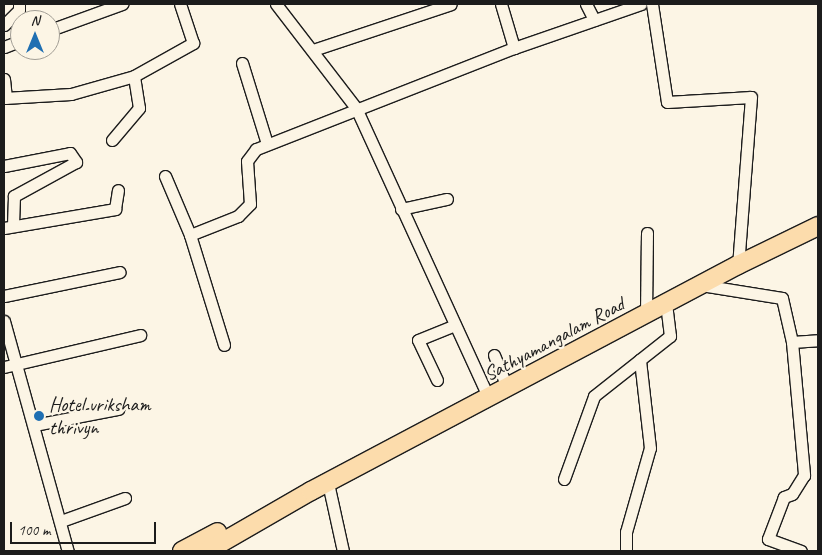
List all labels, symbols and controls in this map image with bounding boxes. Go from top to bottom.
north arrow [10,10,60,60]
text: N [31,12,39,29]
street label: Sathyamangalam Road [480,292,628,386]
place label: Hotel vriksham thrivyn [49,392,149,439]
marker: Hotel vriksham thrivyn [33,410,45,422]
scale bar [12,512,159,544]
text: 100 m [18,521,50,540]

